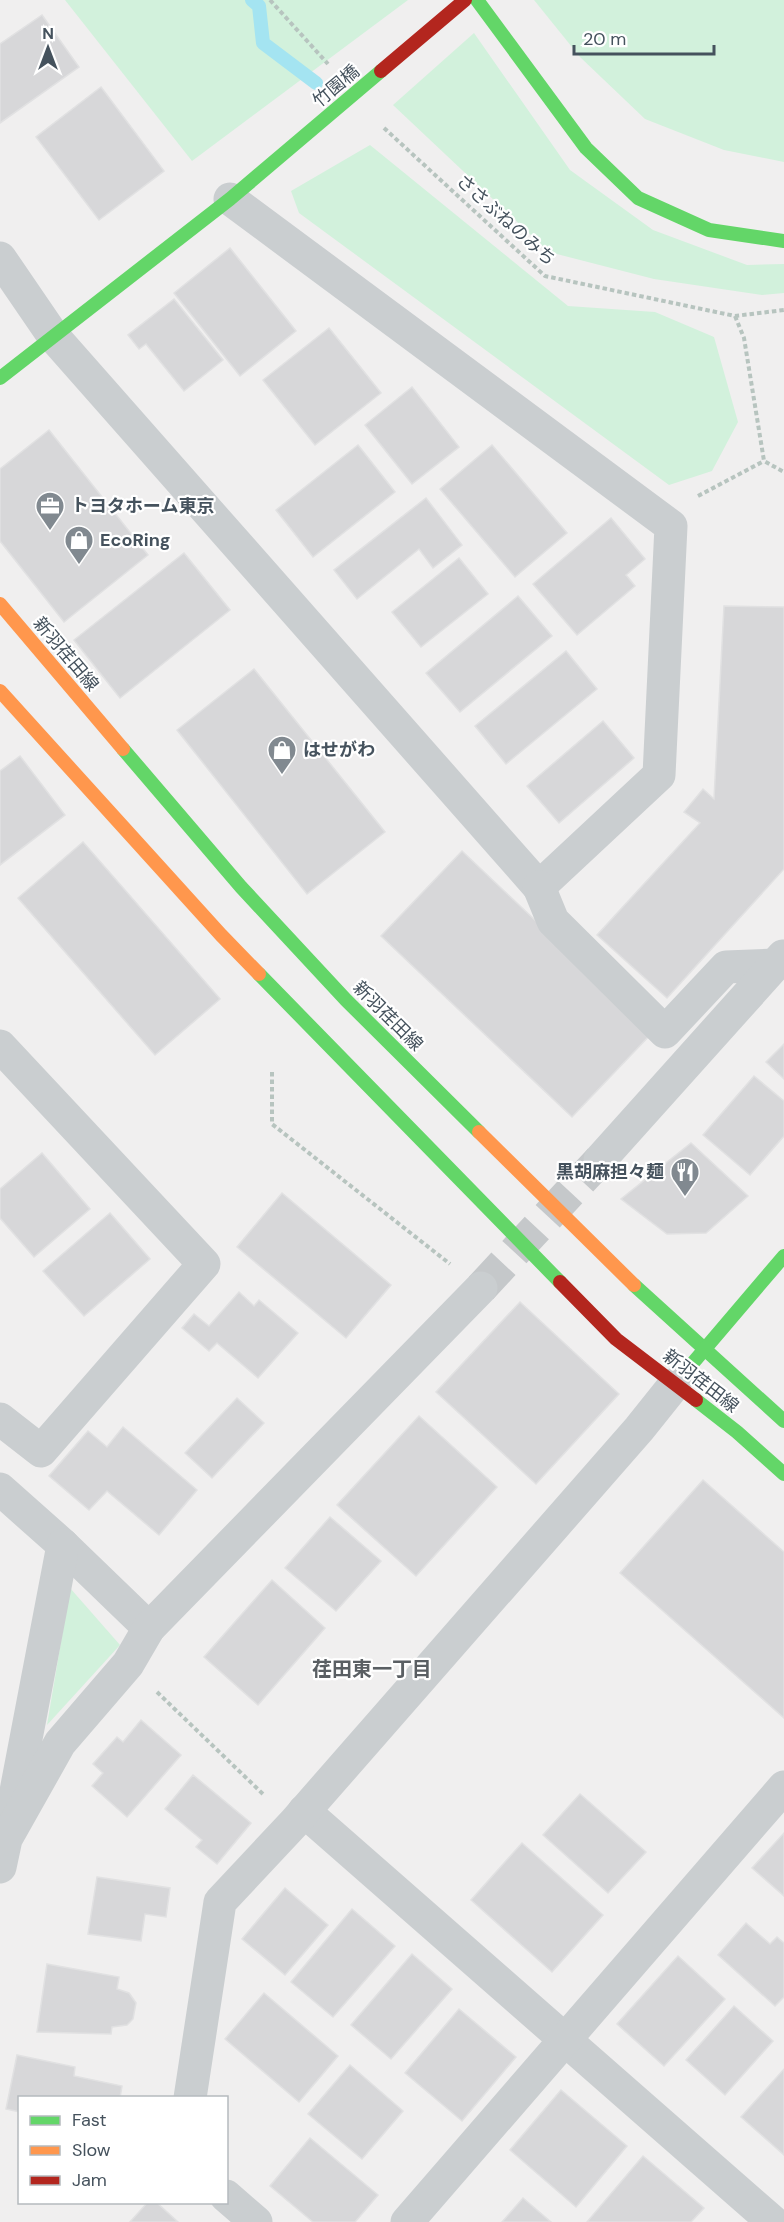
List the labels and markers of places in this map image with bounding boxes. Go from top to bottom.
office icon: トヨタホーム東京 [34,490,66,532]
place label: トヨタホーム東京 [71,494,214,518]
shop icon: EcoRing [63,524,95,566]
place label: EcoRing [100,528,171,552]
shop icon: はせがわ [266,734,298,776]
place label: はせがわ [303,738,375,762]
restaurant icon: 黒胡麻担々麺 [669,1156,701,1198]
place label: 黒胡麻担々麺 [556,1160,664,1184]

